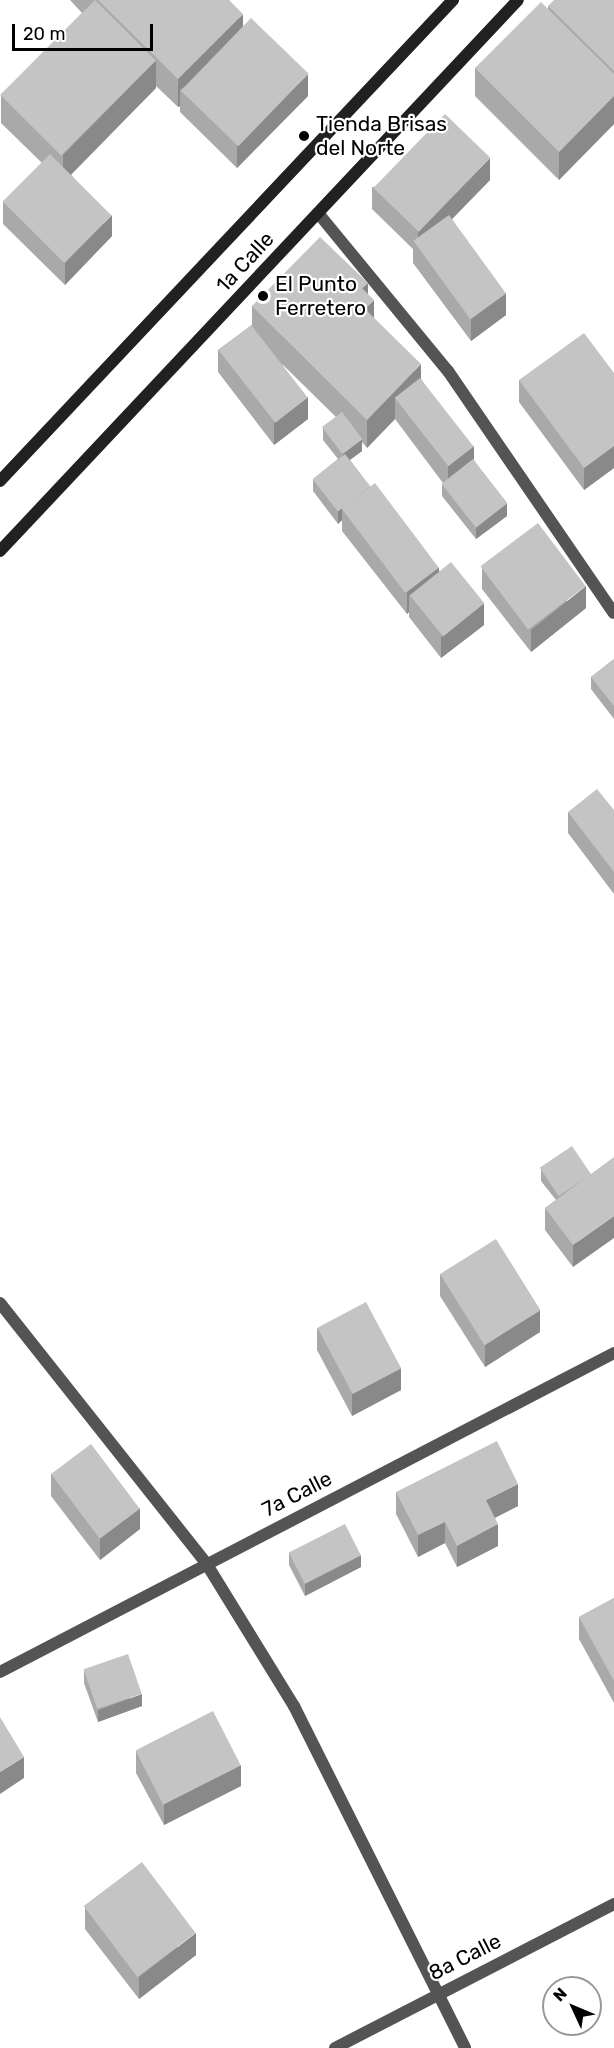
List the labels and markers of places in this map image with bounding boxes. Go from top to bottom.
place label: Tienda Brisas del Norte [316,111,447,161]
marker: Tienda Brisas del Norte [297,129,311,143]
place label: El Punto Ferretero [275,271,366,321]
marker: El Punto Ferretero [256,289,270,303]

